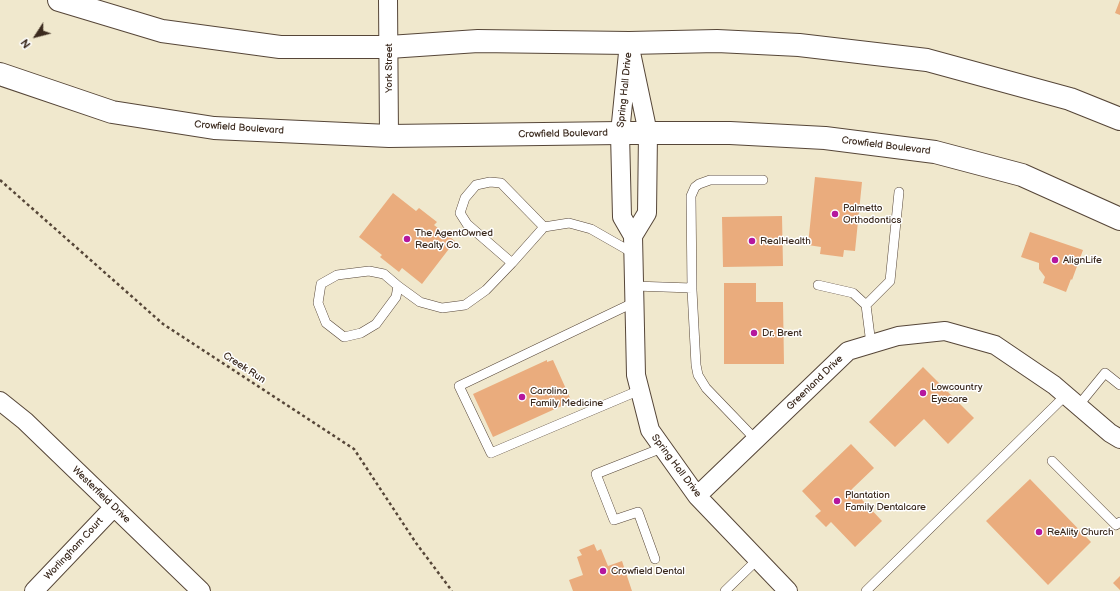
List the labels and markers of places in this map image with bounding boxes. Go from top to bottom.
place label: Palmetto Orthodontics [843,202,901,226]
marker: Palmetto Orthodontics [830,209,840,219]
place label: The AgentOwned Realty Co. [415,227,493,250]
marker: The AgentOwned Realty Co. [402,234,412,244]
place label: RealHealth [760,235,811,247]
marker: RealHealth [747,236,757,246]
place label: AlignLife [1063,254,1102,266]
marker: AlignLife [1050,255,1060,265]
place label: Dr. Brent [762,327,802,339]
marker: Dr. Brent [749,328,759,338]
place label: Lowcountry Eyecare [931,381,983,404]
place label: Carolina Family Medicine [530,385,603,408]
marker: Lowcountry Eyecare [918,388,928,398]
marker: Carolina Family Medicine [517,392,527,402]
place label: Plantation Family Dentalcare [845,489,926,512]
marker: Plantation Family Dentalcare [832,496,842,506]
place label: ReAlity Church [1047,526,1113,538]
marker: ReAlity Church [1034,527,1044,537]
place label: Crowfield Dental [611,565,685,577]
marker: Crowfield Dental [598,566,608,576]

